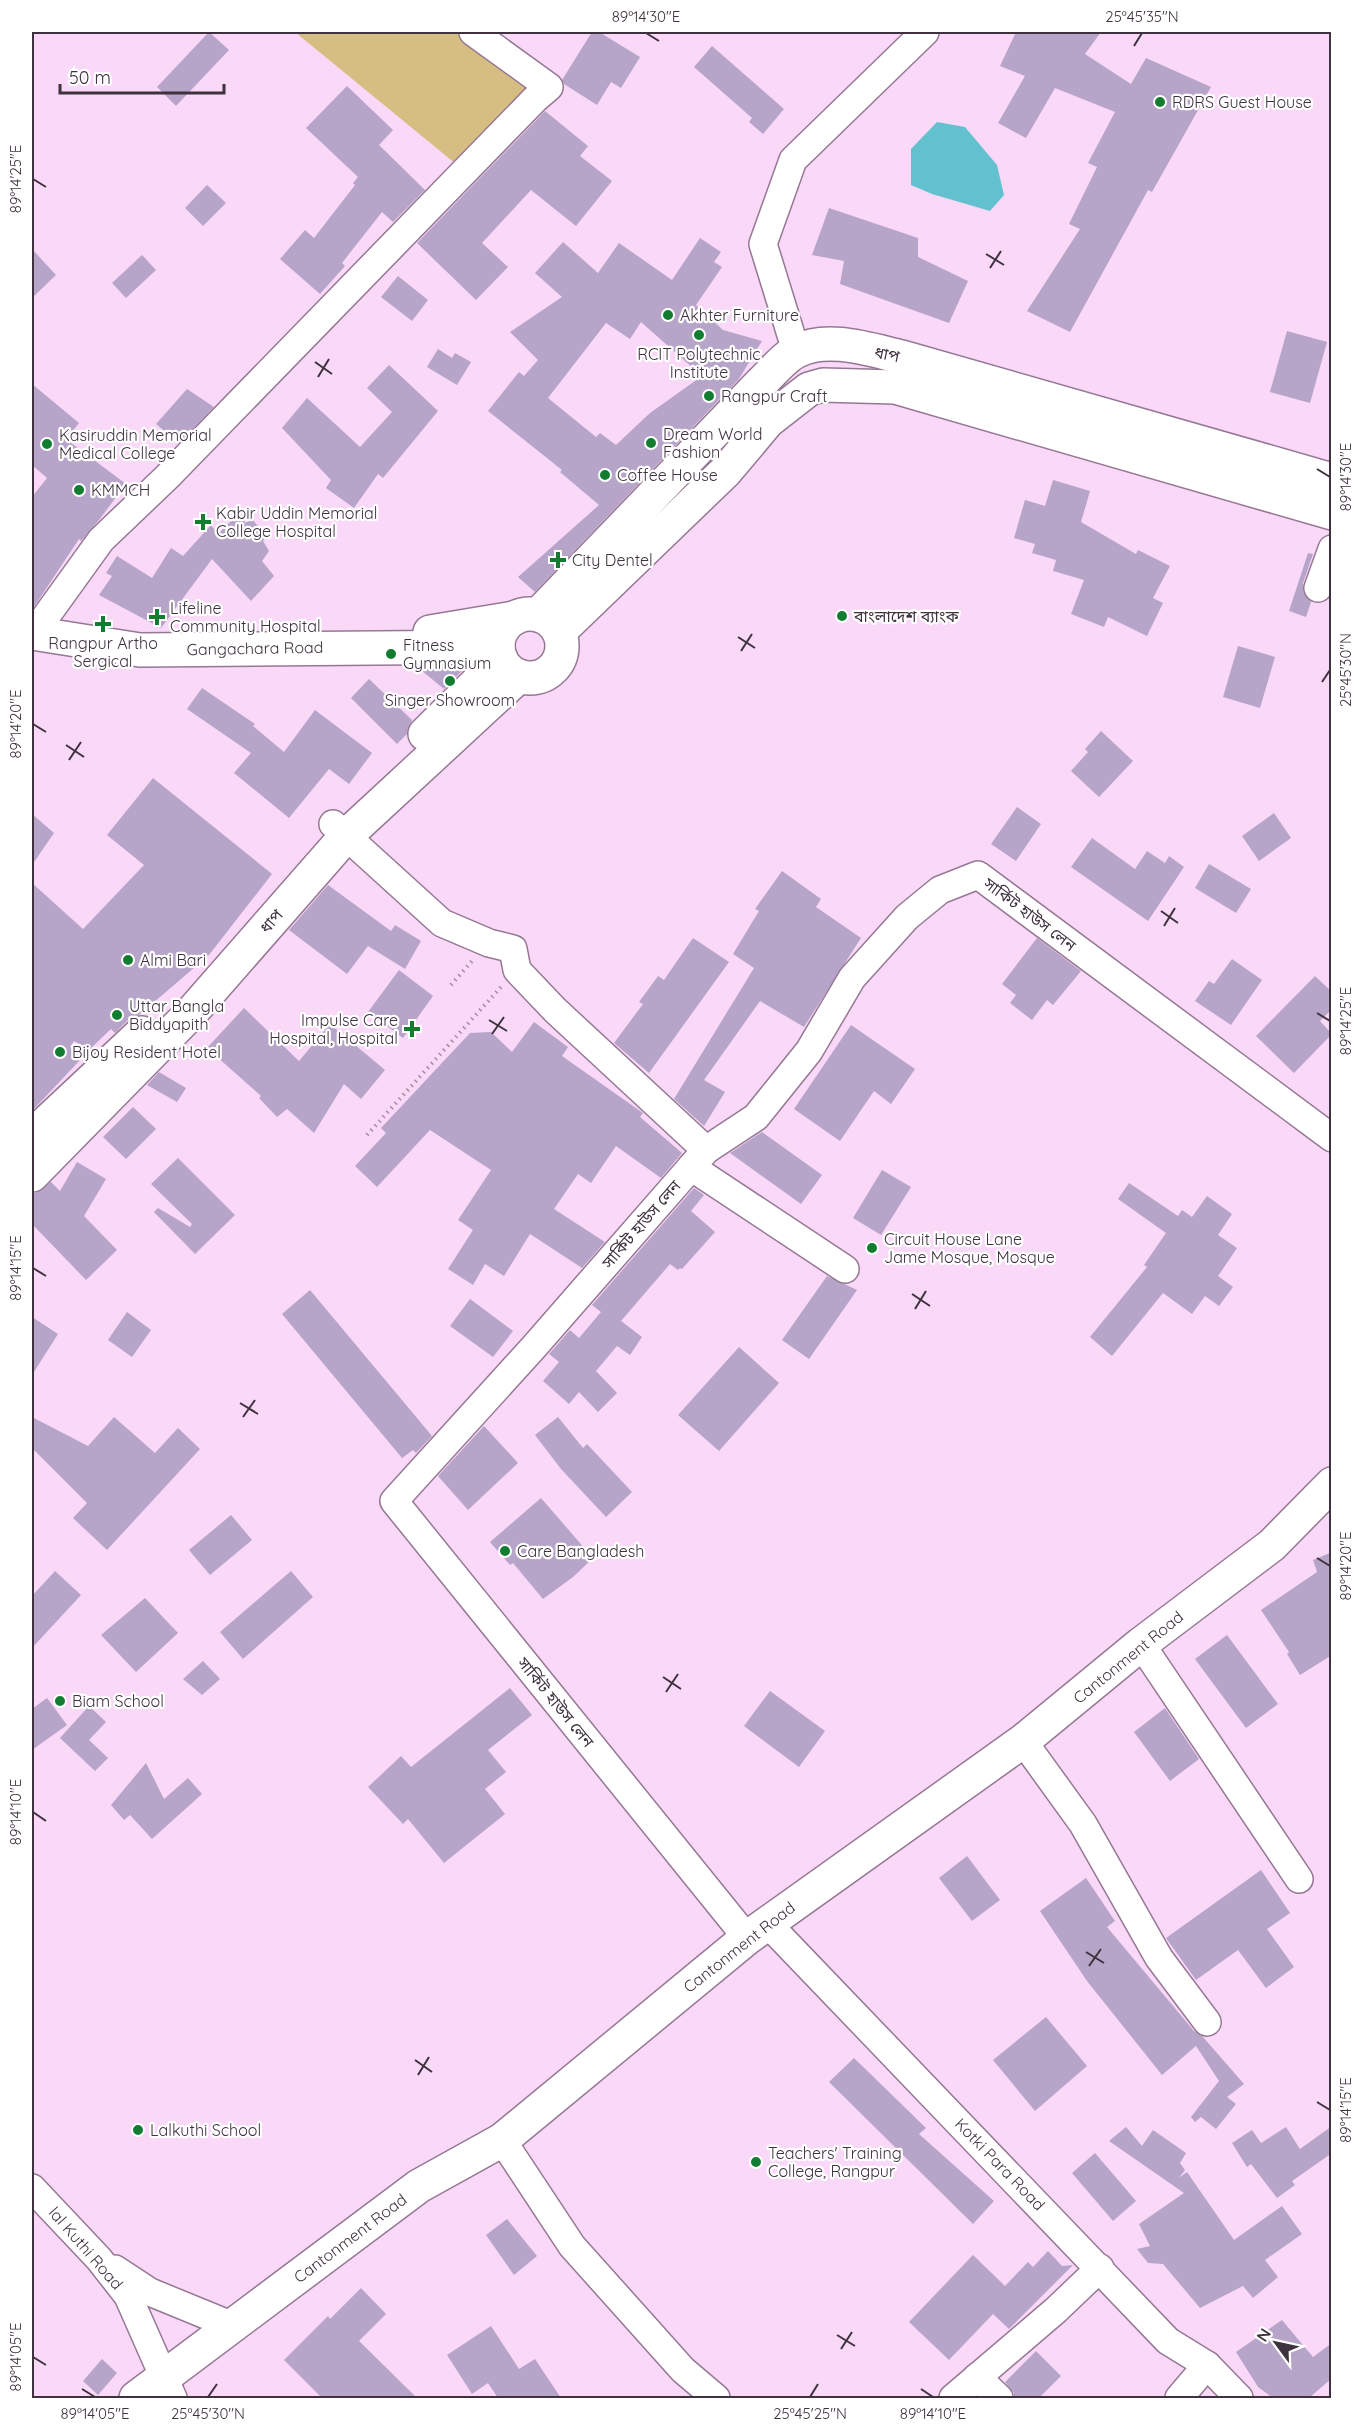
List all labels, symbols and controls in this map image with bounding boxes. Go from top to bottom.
text: 89°14'30"E [612,7,680,26]
text: 25°45'35"N [1105,7,1179,26]
scale bar [60,57,224,95]
text: 50 m [69,66,111,89]
place label: RDRS Guest House [1172,92,1312,112]
marker: RDRS Guest House [1153,95,1167,109]
text: 89°14'25"E [6,145,25,213]
place label: Akhter Furniture [680,305,799,325]
marker: Akhter Furniture [661,308,675,322]
marker: RCIT Polytechnic Institute [692,328,706,342]
street label: ধাপ [873,342,902,367]
place label: RCIT Polytechnic Institute [637,344,761,382]
place label: Rangpur Craft [721,386,827,406]
marker: Rangpur Craft [702,389,716,403]
place label: Dream World Fashion [663,424,762,462]
place label: Kasiruddin Memorial Medical College [59,425,212,463]
marker: Dream World Fashion [644,436,658,450]
marker: Kasiruddin Memorial Medical College [40,437,54,451]
text: 89°14'30"E [1336,443,1355,511]
place label: Coffee House [617,465,718,485]
marker: Coffee House [598,468,612,482]
place label: KMMCH [91,480,150,500]
marker: KMMCH [72,483,86,497]
place label: Kabir Uddin Memorial College Hospital [216,503,377,541]
marker: Kabir Uddin Memorial College Hospital [194,513,212,531]
place label: City Dentel [572,550,653,570]
marker: City Dentel [549,551,567,569]
place label: Lifeline Community Hospital [170,598,321,636]
place label: বাংলাদেশ ব্যাংক [853,606,960,626]
marker: Lifeline Community Hospital [148,608,166,626]
marker: বাংলাদেশ ব্যাংক [835,609,849,623]
marker: Rangpur Artho Sergical [96,617,110,631]
place label: Rangpur Artho Sergical [48,633,158,671]
text: 25°45'30"N [1336,633,1355,707]
place label: Fitness Gymnasium [403,635,491,673]
street label: Gangachara Road [186,637,324,659]
marker: Fitness Gymnasium [384,647,398,661]
marker: Singer Showroom [443,674,457,688]
text: 89°14'20"E [6,689,25,759]
place label: Singer Showroom [385,690,515,710]
street label: সার্কিট হাউস লেন [979,872,1080,955]
street label: ধাপ [255,905,287,937]
place label: Almi Bari [140,950,206,970]
marker: Almi Bari [121,953,135,967]
text: 89°14'25"E [1336,987,1355,1055]
place label: Uttar Bangla Biddyapith [129,996,224,1034]
marker: Uttar Bangla Biddyapith [110,1008,124,1022]
place label: Impulse Care Hospital, Hospital [269,1010,398,1048]
marker: Impulse Care Hospital, Hospital [403,1020,421,1038]
place label: Bijoy Resident Hotel [72,1042,221,1062]
marker: Bijoy Resident Hotel [53,1045,67,1059]
street label: সার্কিট হাউস লেন [597,1176,685,1273]
place label: Circuit House Lane Jame Mosque, Mosque [884,1229,1055,1267]
text: 89°14'15"E [6,1235,25,1301]
marker: Circuit House Lane Jame Mosque, Mosque [865,1241,879,1255]
text: 89°14'20"E [1336,1531,1355,1601]
place label: Care Bangladesh [517,1541,644,1561]
marker: Care Bangladesh [498,1544,512,1558]
street label: Cantonment Road [1069,1606,1187,1708]
street label: সার্কিট হাউস লেন [513,1652,599,1751]
place label: Biam School [72,1691,164,1711]
marker: Biam School [53,1694,67,1708]
text: 89°14'10"E [6,1779,25,1845]
street label: Cantonment Road [679,1897,799,1997]
text: 89°14'15"E [1336,2077,1355,2143]
street label: Kotki Para Road [951,2114,1049,2214]
place label: Lalkuthi School [150,2120,261,2140]
marker: Lalkuthi School [131,2123,145,2137]
place label: Teachers' Training College, Rangpur [768,2143,902,2181]
marker: Teachers' Training College, Rangpur [749,2155,763,2169]
street label: Cantonment Road [290,2189,410,2287]
street label: lal Kuthi Road [45,2203,127,2293]
north arrow [1246,2313,1306,2373]
text: 89°14'05"E [6,2323,25,2391]
text: N [1252,2324,1275,2345]
text: 89°14'05"E [61,2404,129,2423]
text: 25°45'30"N [171,2404,245,2423]
text: 25°45'25"N [773,2404,847,2423]
text: 89°14'10"E [900,2404,966,2423]

